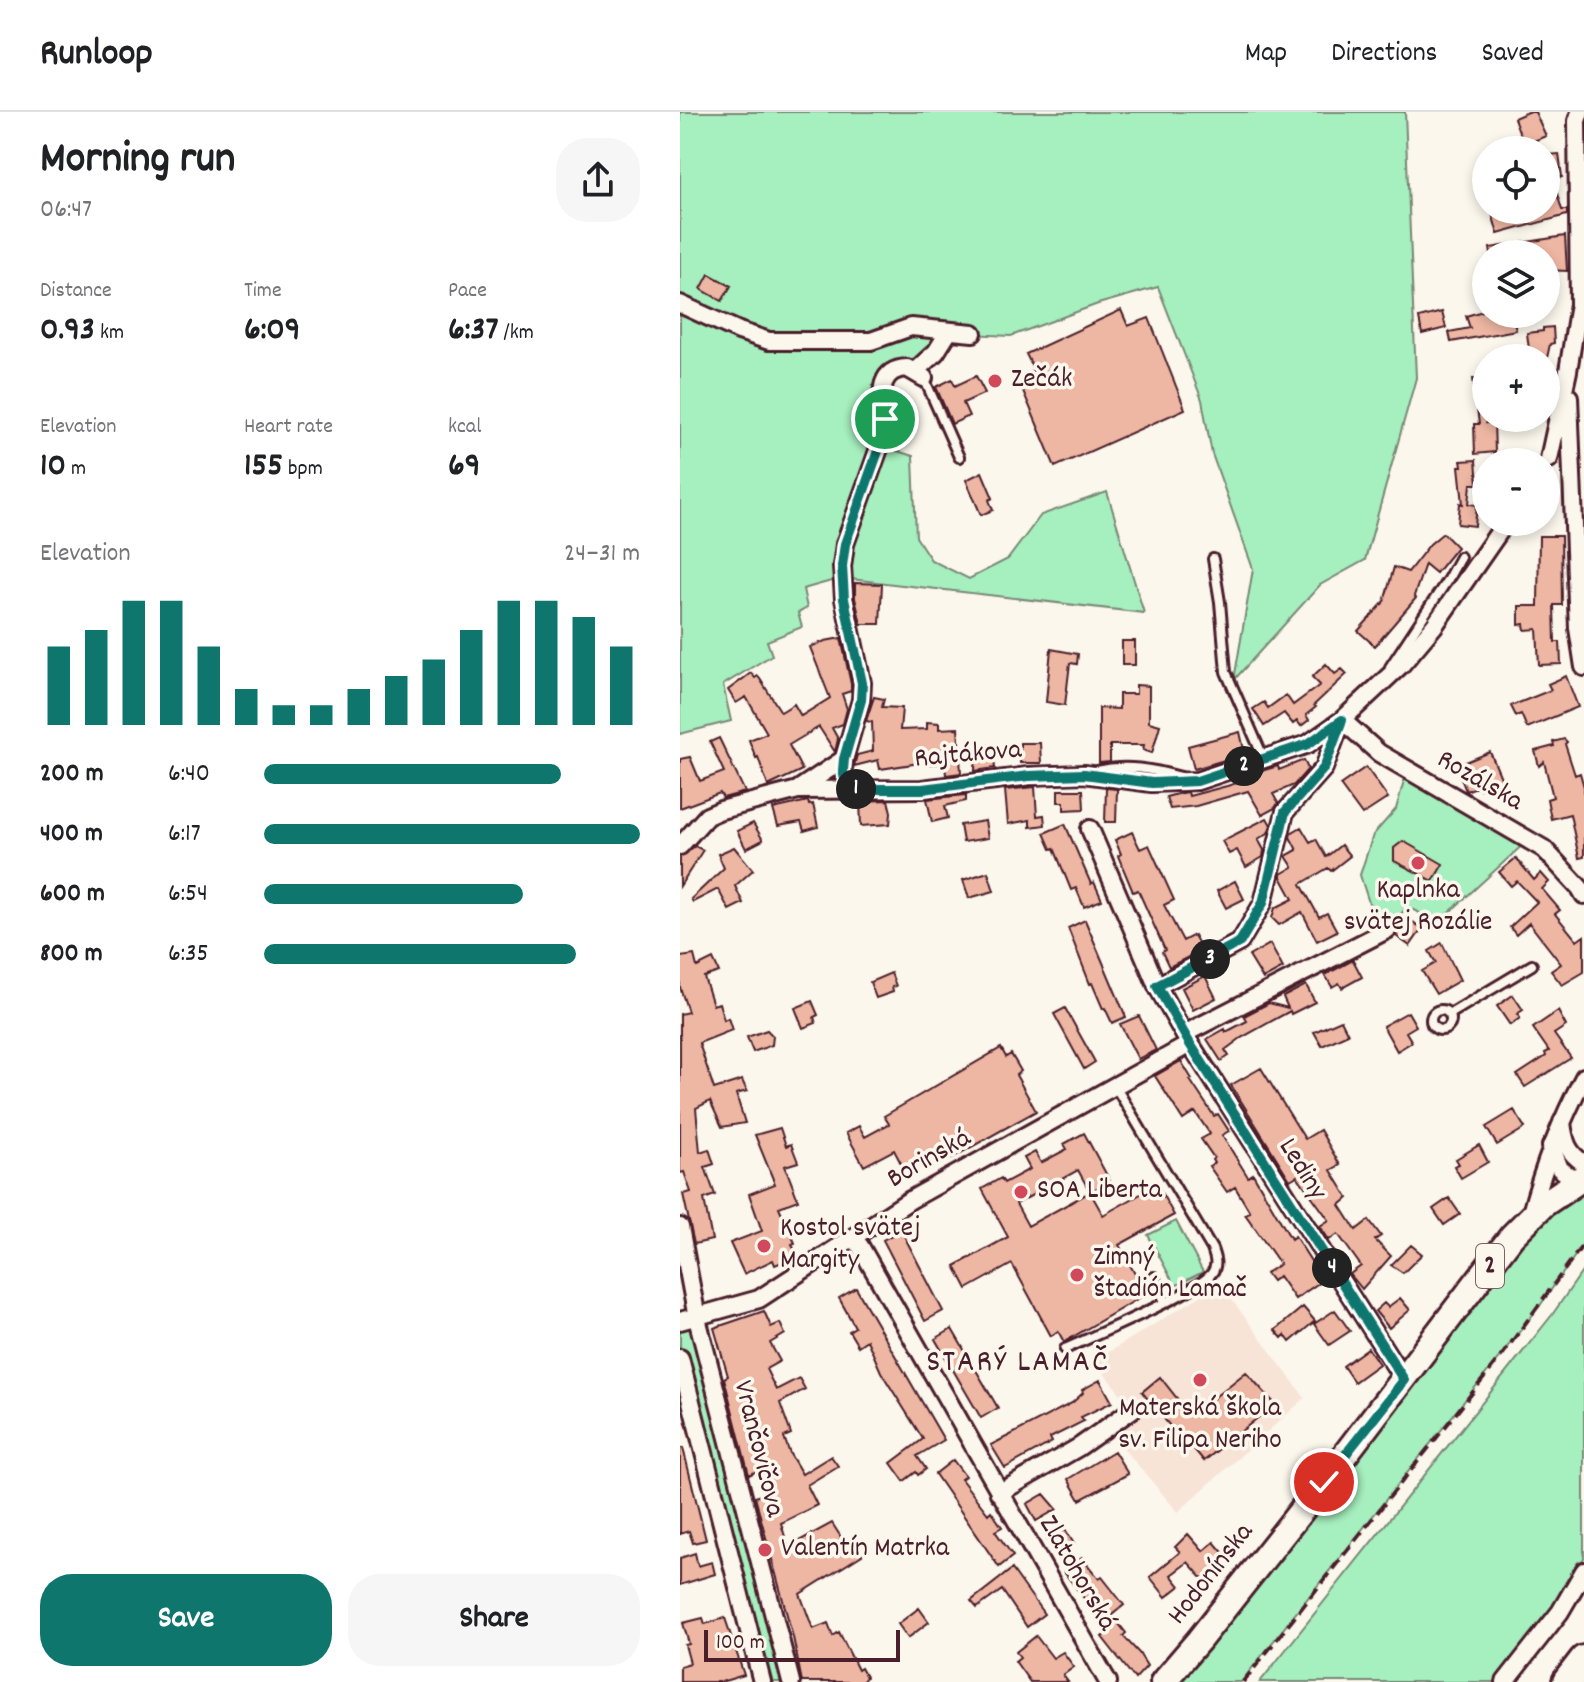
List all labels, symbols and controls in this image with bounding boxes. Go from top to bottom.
text: Runloop [40,28,153,83]
text: Map [1245,35,1287,75]
text: Directions [1331,35,1437,75]
text: Saved [1481,35,1544,75]
text: Morning run [40,130,235,193]
map controls [1472,136,1560,536]
button: locate [1472,136,1560,224]
button: share [556,138,640,222]
text: 06:47 [40,192,92,229]
button: layers [1472,240,1560,328]
text: Distance [40,276,112,307]
text: Time [244,276,282,307]
text: Pace [448,276,487,307]
text: 0.93 [40,307,95,356]
text: 6:09 [244,307,300,356]
text: 6:37 [448,307,498,356]
text: km [95,318,124,349]
text: /km [498,318,534,349]
button: + [1472,344,1560,432]
place label: Zečák [1011,361,1072,401]
marker: Zečák [986,372,1004,390]
pin [851,385,919,453]
icon: arrive [863,397,907,441]
text: Elevation [40,412,117,443]
text: Heart rate [244,412,333,443]
text: kcal [448,412,481,443]
text: 10 [40,443,66,492]
text: 155 [244,443,283,492]
text: 69 [448,443,480,492]
button: − [1472,448,1560,536]
text: m [66,454,86,485]
text: bpm [283,454,323,485]
text: Elevation [40,536,130,573]
text: 24–31 m [564,536,640,573]
street label: Rajtákova [913,731,1024,781]
street label: Rozálska [1428,741,1530,823]
pin: 2 [1224,746,1264,786]
text: 2 [1239,750,1249,781]
text: 200 m [40,756,104,793]
text: 6:40 [168,756,210,793]
pin: 1 [836,769,876,809]
text: 1 [854,773,858,804]
text: 400 m [40,816,103,853]
text: 6:17 [168,816,201,853]
marker: Kaplnka svätej Rozálie [1409,854,1427,872]
place label: Kaplnka svätej Rozálie [1344,872,1492,944]
text: 600 m [40,876,105,913]
text: 6:54 [168,876,208,913]
text: 800 m [40,936,103,973]
text: 6:35 [168,936,209,973]
pin: 3 [1190,939,1230,979]
text: 3 [1205,943,1215,974]
street label: Borinská [880,1120,980,1200]
street label: Lediny [1266,1131,1336,1209]
place label: SOA Liberta [1037,1172,1163,1212]
marker: SOA Liberta [1012,1183,1030,1201]
place label: Kostol svätej Margity [780,1210,920,1282]
marker: Kostol svätej Margity [755,1237,773,1255]
place label: Zimný štadión Lamač [1093,1239,1247,1311]
road number: 2 [1476,1244,1504,1288]
pin: 4 [1312,1248,1352,1288]
text: 4 [1327,1252,1337,1283]
marker: Zimný štadión Lamač [1068,1266,1086,1284]
district label: STARÝ LAMAČ [926,1341,1110,1387]
marker: Materská škola sv. Filipa Neriho [1191,1371,1209,1389]
street label: Vrančovičova [721,1377,793,1522]
place label: Materská škola sv. Filipa Neriho [1118,1390,1282,1462]
pin [1290,1448,1358,1516]
icon: check [1302,1460,1346,1504]
street label: Zlatohorská [1027,1509,1125,1639]
street label: Hodonínska [1159,1515,1265,1635]
place label: Valentín Matrka [781,1530,950,1570]
marker: Valentín Matrka [756,1541,774,1559]
button: Save [40,1574,332,1666]
button: Share [348,1574,640,1666]
scale bar [704,1626,900,1662]
text: 100 m [716,1628,765,1659]

